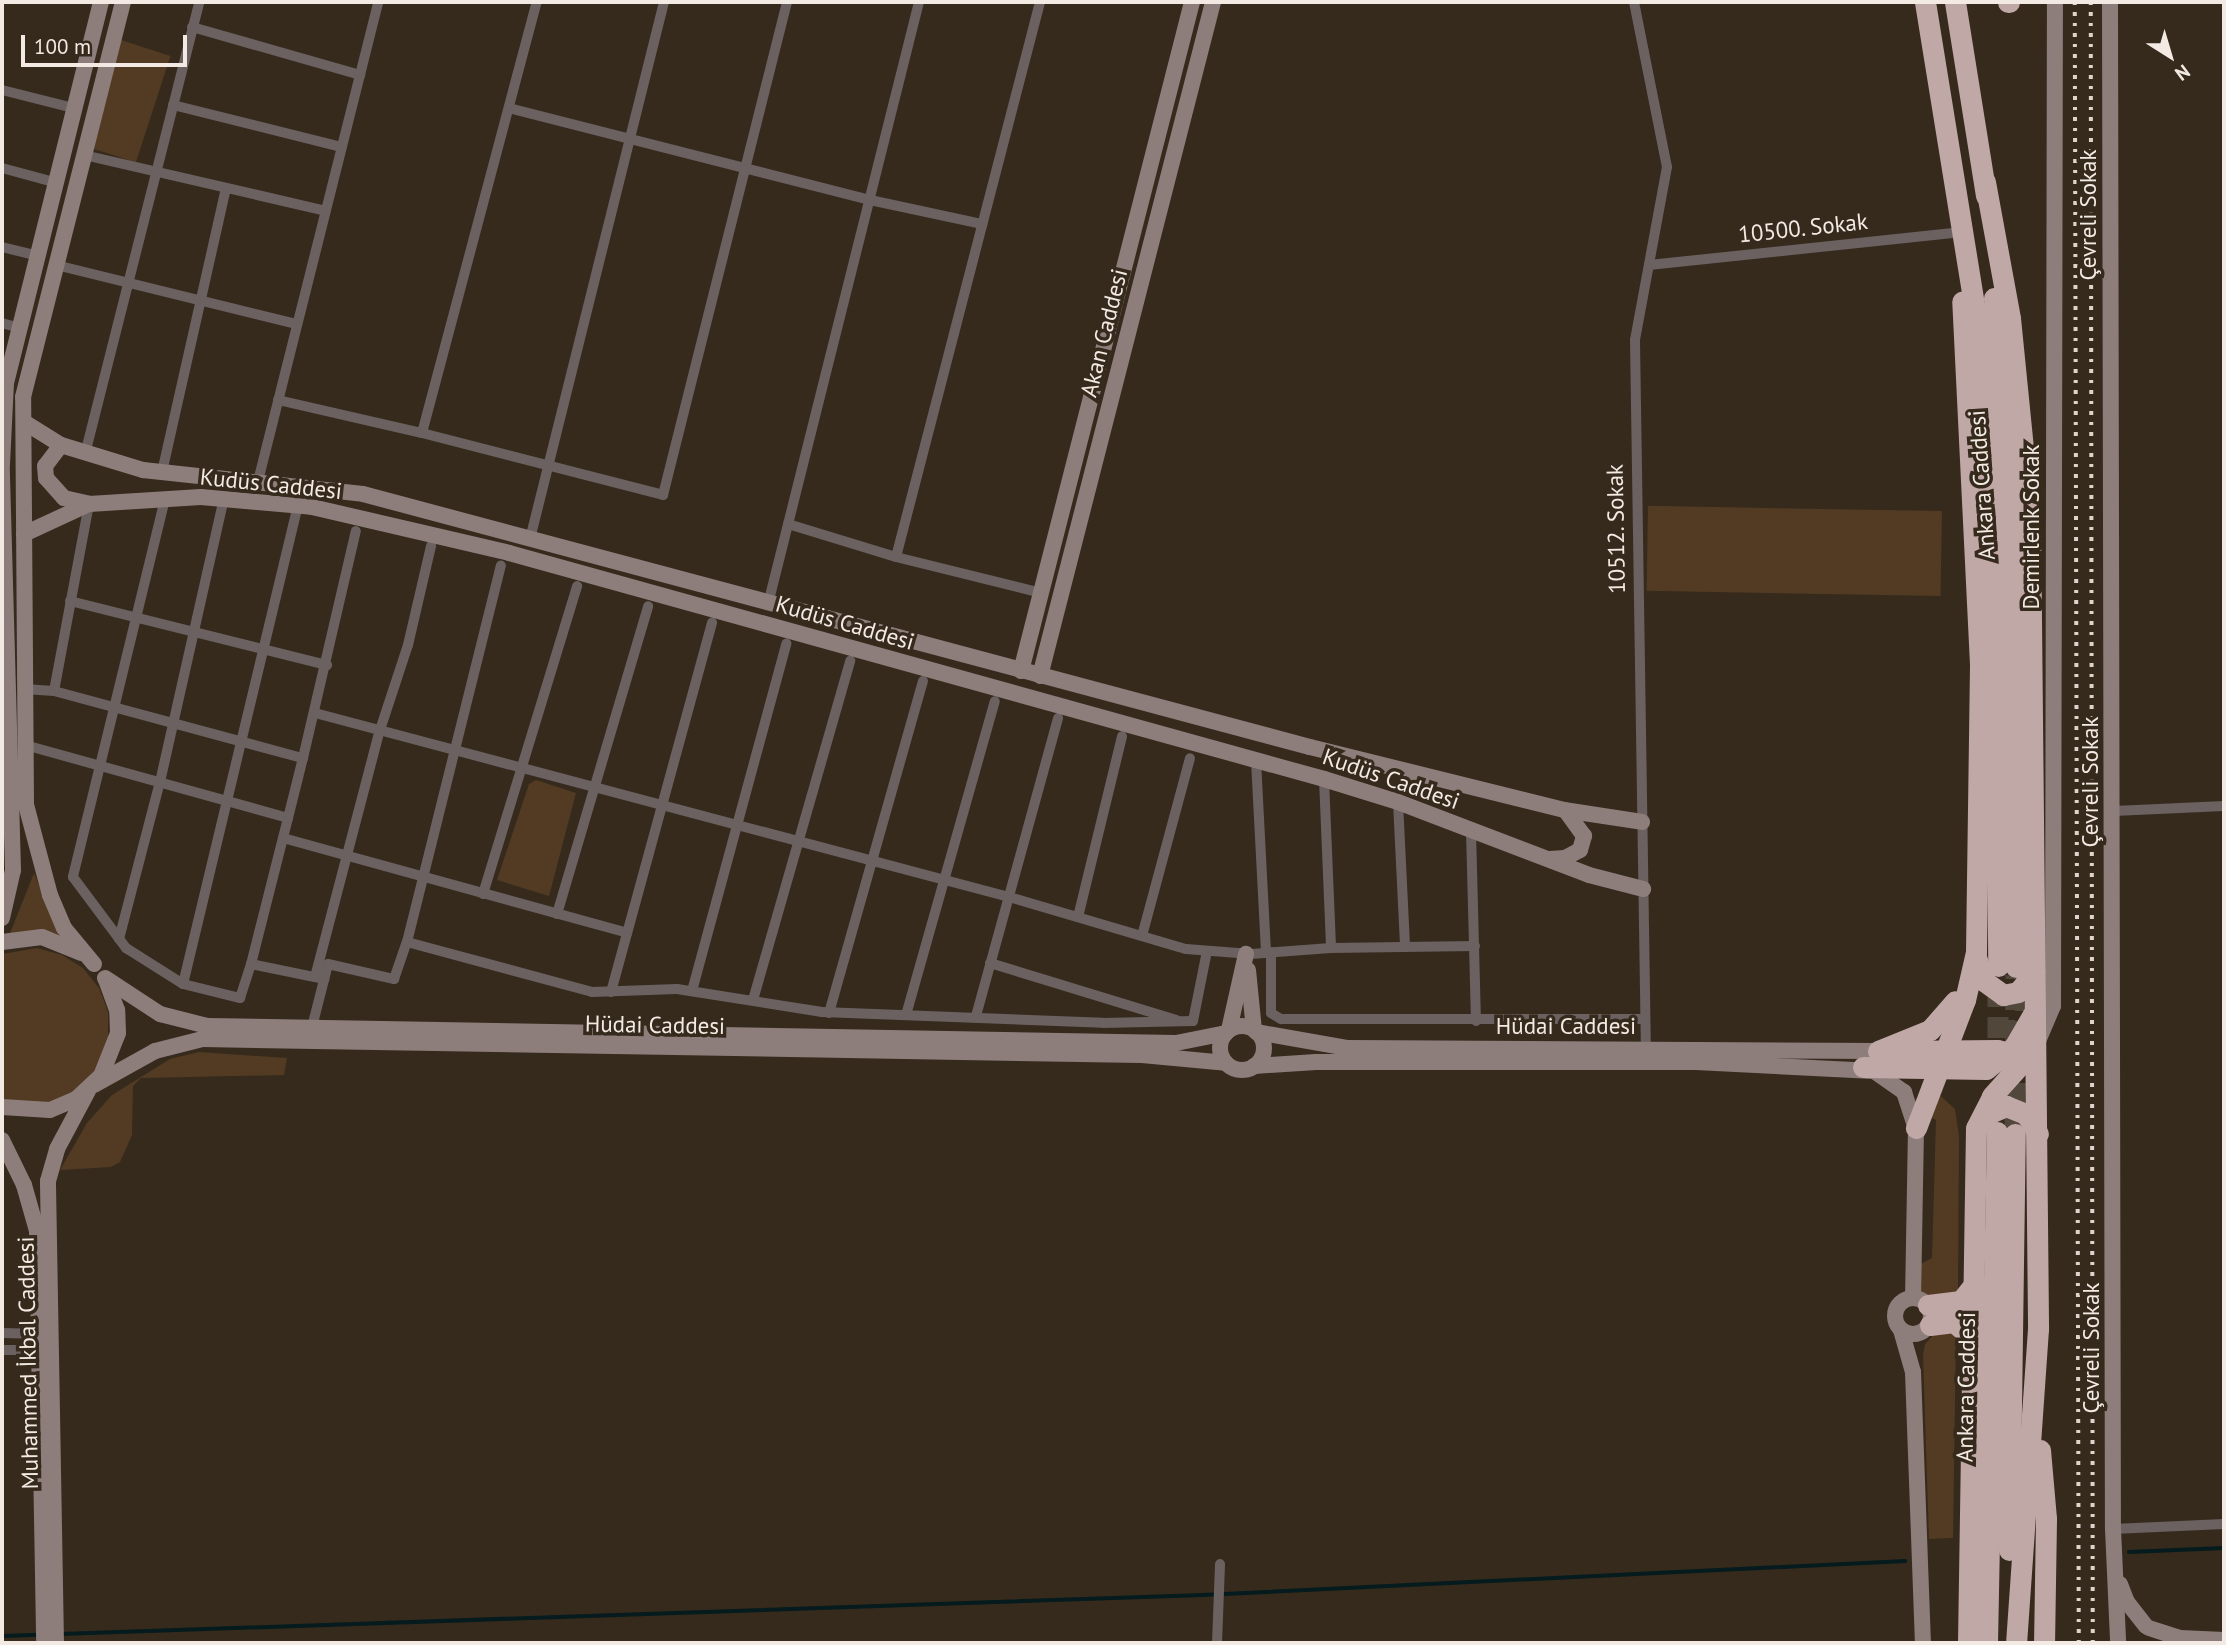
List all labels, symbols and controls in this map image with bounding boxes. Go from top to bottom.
scale bar [24,21,191,65]
north arrow [2135,21,2205,91]
text: 100 m [34,33,91,60]
text: N [2170,59,2195,86]
street label: Çevreli Sokak [2074,149,2102,281]
street label: 10500. Sokak [1736,207,1870,249]
street label: Akan Caddesi [1075,266,1133,400]
street label: Ankara Caddesi [1963,409,2001,561]
street label: Demirlenk Sokak [2017,444,2045,610]
street label: Kudüs Caddesi [199,463,343,505]
street label: 10512. Sokak [1601,463,1631,595]
street label: Kudüs Caddesi [773,590,917,656]
street label: Çevreli Sokak [2076,716,2104,848]
street label: Kudüs Caddesi [1319,743,1463,815]
street label: Hüdai Caddesi [585,1010,725,1040]
street label: Hüdai Caddesi [1496,1012,1636,1040]
street label: Muhammed İkbal Caddesi [12,1236,44,1490]
street label: Çevreli Sokak [2077,1282,2105,1414]
street label: Ankara Caddesi [1951,1312,1981,1462]

